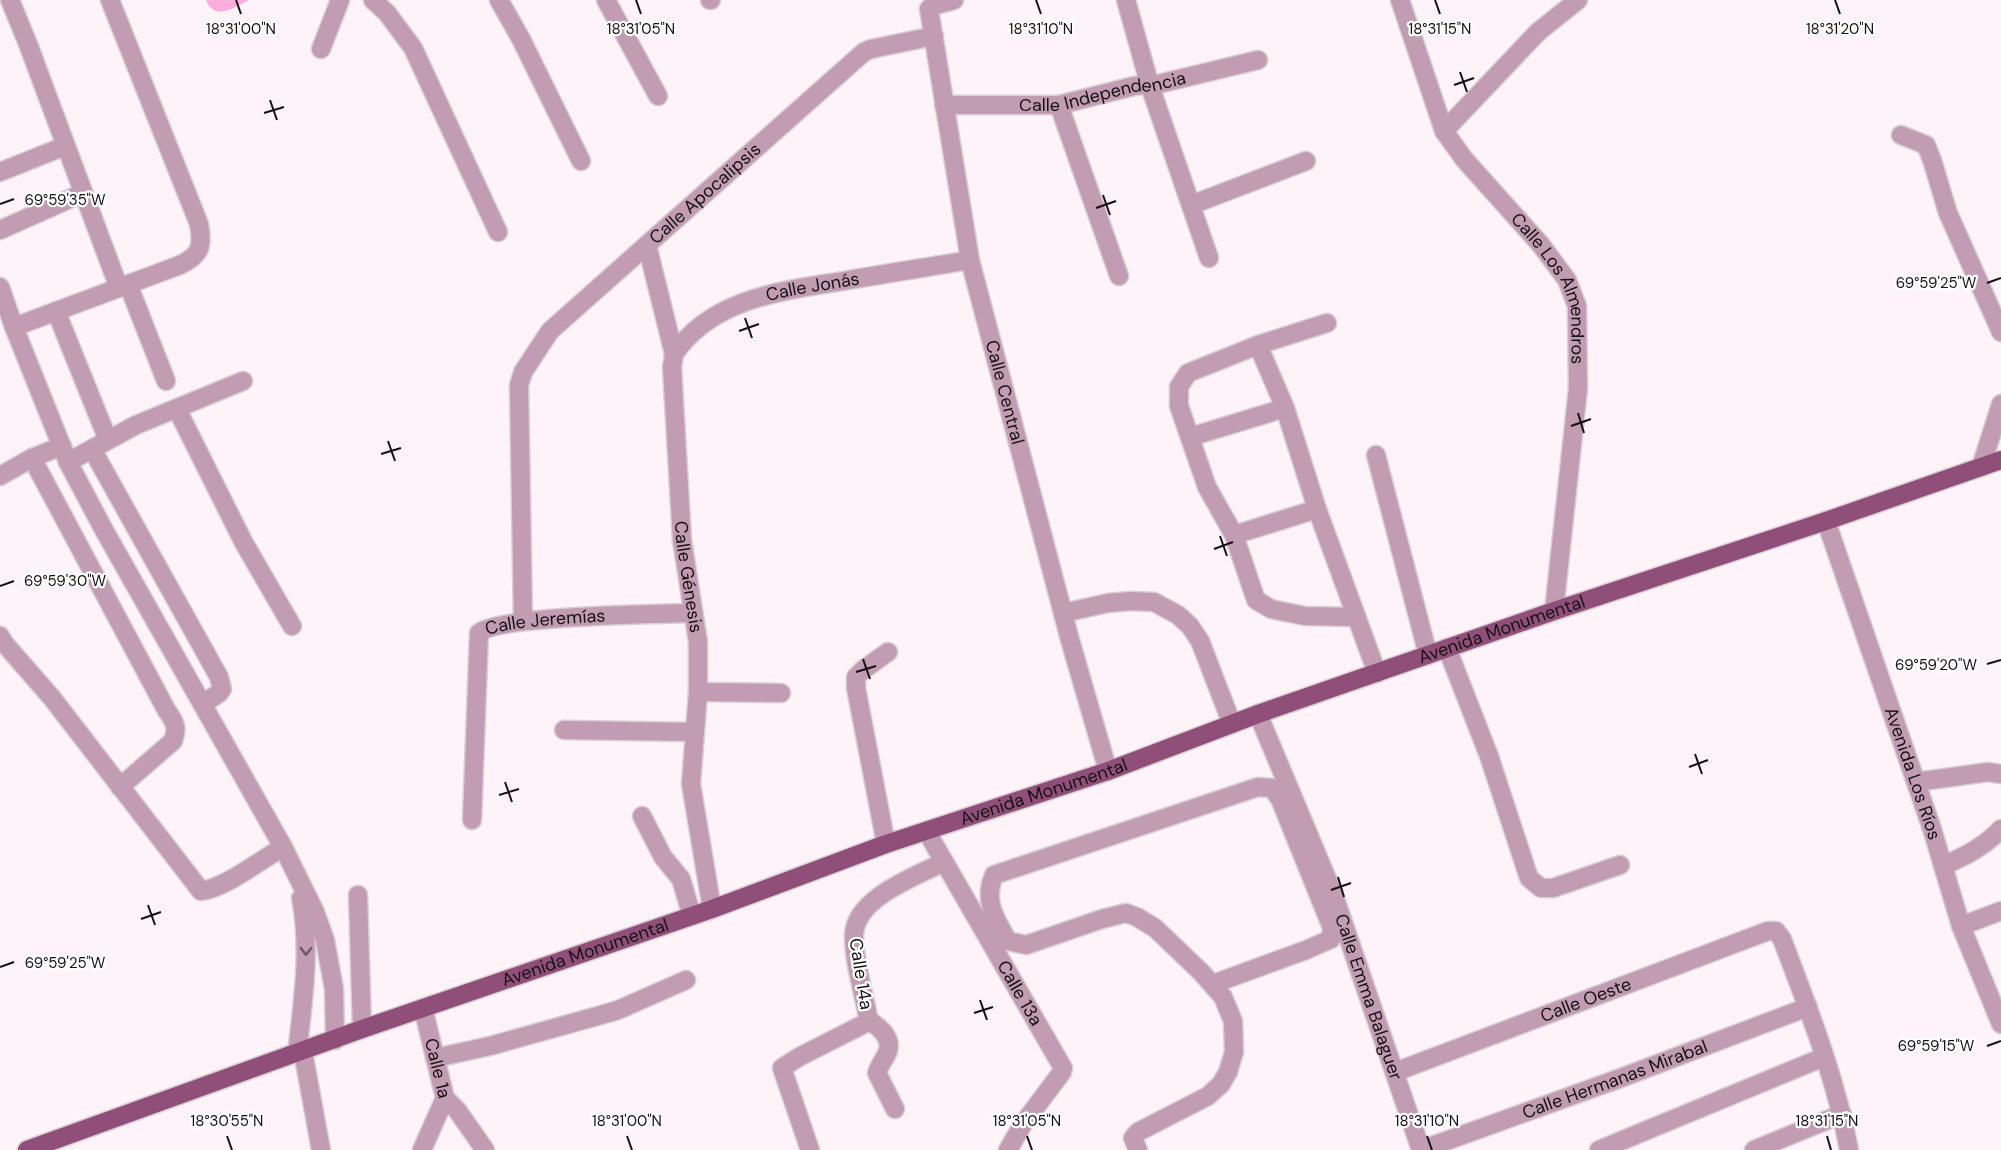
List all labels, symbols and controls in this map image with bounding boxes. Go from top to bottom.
text: 18°31'00"N [206,19,276,39]
text: 18°31'05"N [607,19,675,39]
text: 18°31'10"N [1009,19,1073,39]
text: 18°31'15"N [1409,19,1471,39]
text: 18°31'20"N [1806,19,1874,39]
street label: Calle Independencia [1019,66,1188,117]
street label: Calle Apocalipsis [644,137,766,249]
text: 69°59'35"W [25,190,106,210]
street label: Calle Los Almendros [1506,207,1590,364]
street label: Calle Jonás [763,266,861,307]
text: 69°59'25"W [1896,273,1977,293]
street label: Calle Central [980,337,1030,447]
street label: Calle Génesis [669,520,708,634]
text: 69°59'30"W [24,571,107,591]
street label: Avenida Monumental [1415,590,1588,669]
street label: Calle Jeremías [482,604,606,641]
text: 69°59'20"W [1895,655,1977,675]
street label: Avenida Los Ríos [1879,704,1947,843]
street label: Avenida Monumental [957,753,1131,831]
street label: Calle Emma Balaguer [1329,911,1408,1084]
street label: Avenida Monumental [498,913,672,992]
street label: Calle 14a [844,937,878,1011]
one-way arrow [300,946,313,955]
text: 69°59'25"W [25,953,106,973]
street label: Calle 13a [992,956,1048,1030]
street label: Calle Oeste [1537,972,1635,1028]
street label: Calle Hermanas Mirabal [1519,1034,1711,1125]
street label: Calle 1a [419,1036,457,1101]
text: 69°59'15"W [1898,1036,1975,1056]
text: 18°30'55"N [191,1111,263,1131]
text: 18°31'00"N [592,1111,662,1131]
text: 18°31'05"N [993,1111,1061,1131]
text: 18°31'10"N [1395,1111,1459,1131]
text: 18°31'15"N [1796,1111,1858,1131]

